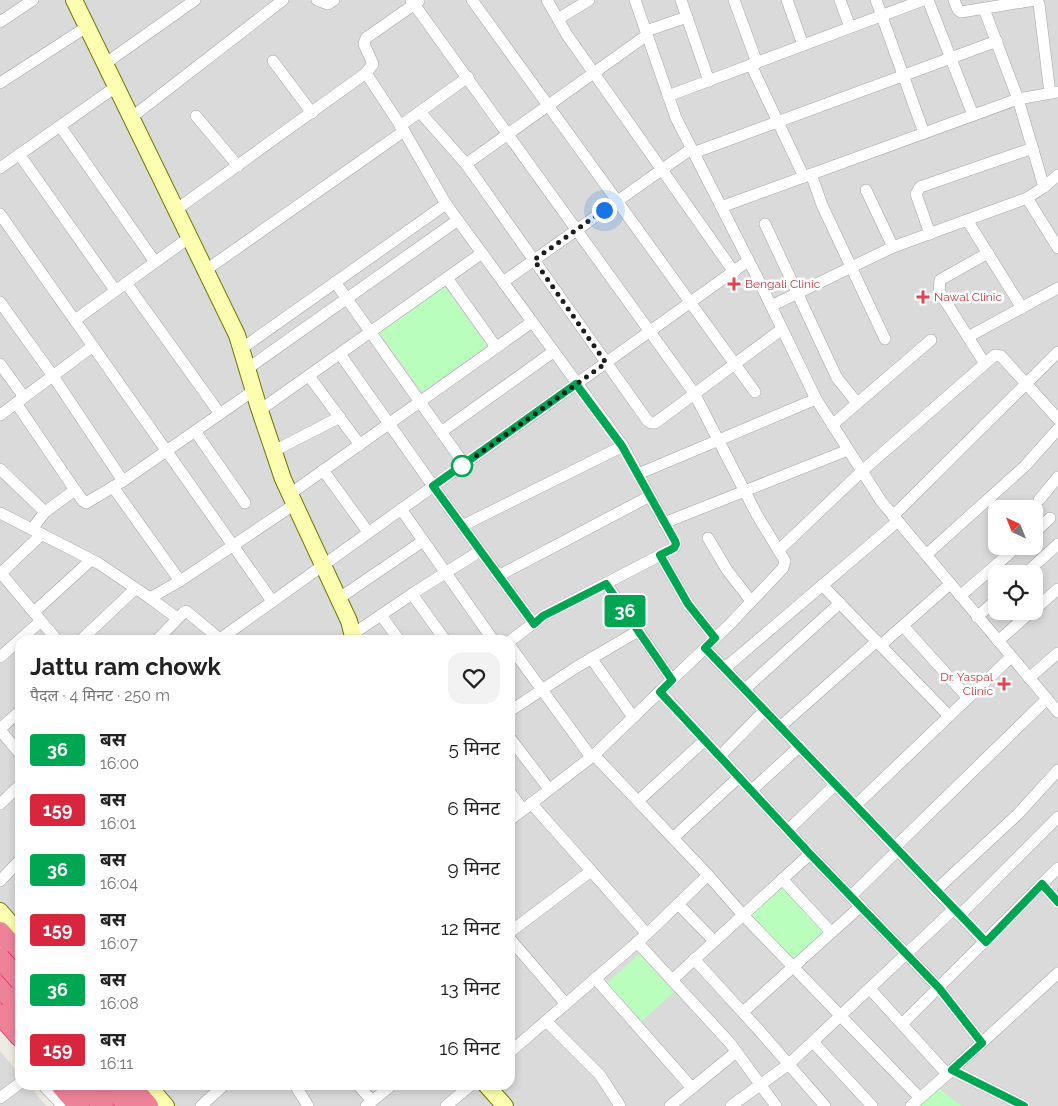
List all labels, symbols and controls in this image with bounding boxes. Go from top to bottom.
your location [592,198,617,223]
marker: Bengali Clinic [727,277,741,291]
place label: Bengali Clinic [745,277,821,291]
marker: Nawal Clinic [916,290,930,304]
place label: Nawal Clinic [934,290,1002,304]
unlabelled marker [451,455,473,477]
north arrow [988,500,1042,555]
map controls [988,500,1043,620]
button: locate [988,565,1043,620]
line badge: 36 [602,595,648,627]
text: 36 [615,600,635,621]
text: Jattu ram chowk [30,652,221,681]
button: heart [448,652,500,704]
place label: Dr. Yaspal Clinic [940,670,994,698]
marker: Dr. Yaspal Clinic [997,677,1011,691]
text: पैदल · 4 मिनट · 250 m [30,686,170,705]
text: बस [100,728,126,750]
text: 5 मिनट [448,737,500,759]
text: 36 [47,739,68,760]
text: 16:00 [100,754,139,773]
text: बस [100,788,126,810]
text: 6 मिनट [447,797,500,819]
text: 159 [43,799,72,820]
text: 16:01 [100,814,136,833]
text: बस [100,848,126,870]
text: 9 मिनट [448,857,500,879]
text: 36 [47,859,68,880]
text: 16:04 [100,874,138,893]
text: बस [100,908,126,930]
text: 12 मिनट [441,917,500,939]
text: 159 [43,919,72,940]
text: 16:07 [100,934,138,953]
text: बस [100,968,126,990]
text: 13 मिनट [440,977,500,999]
text: 36 [47,979,68,1000]
text: 16:08 [100,994,139,1013]
text: बस [100,1028,126,1050]
text: 16 मिनट [439,1037,500,1059]
text: 159 [43,1039,72,1060]
text: 16:11 [100,1054,133,1073]

